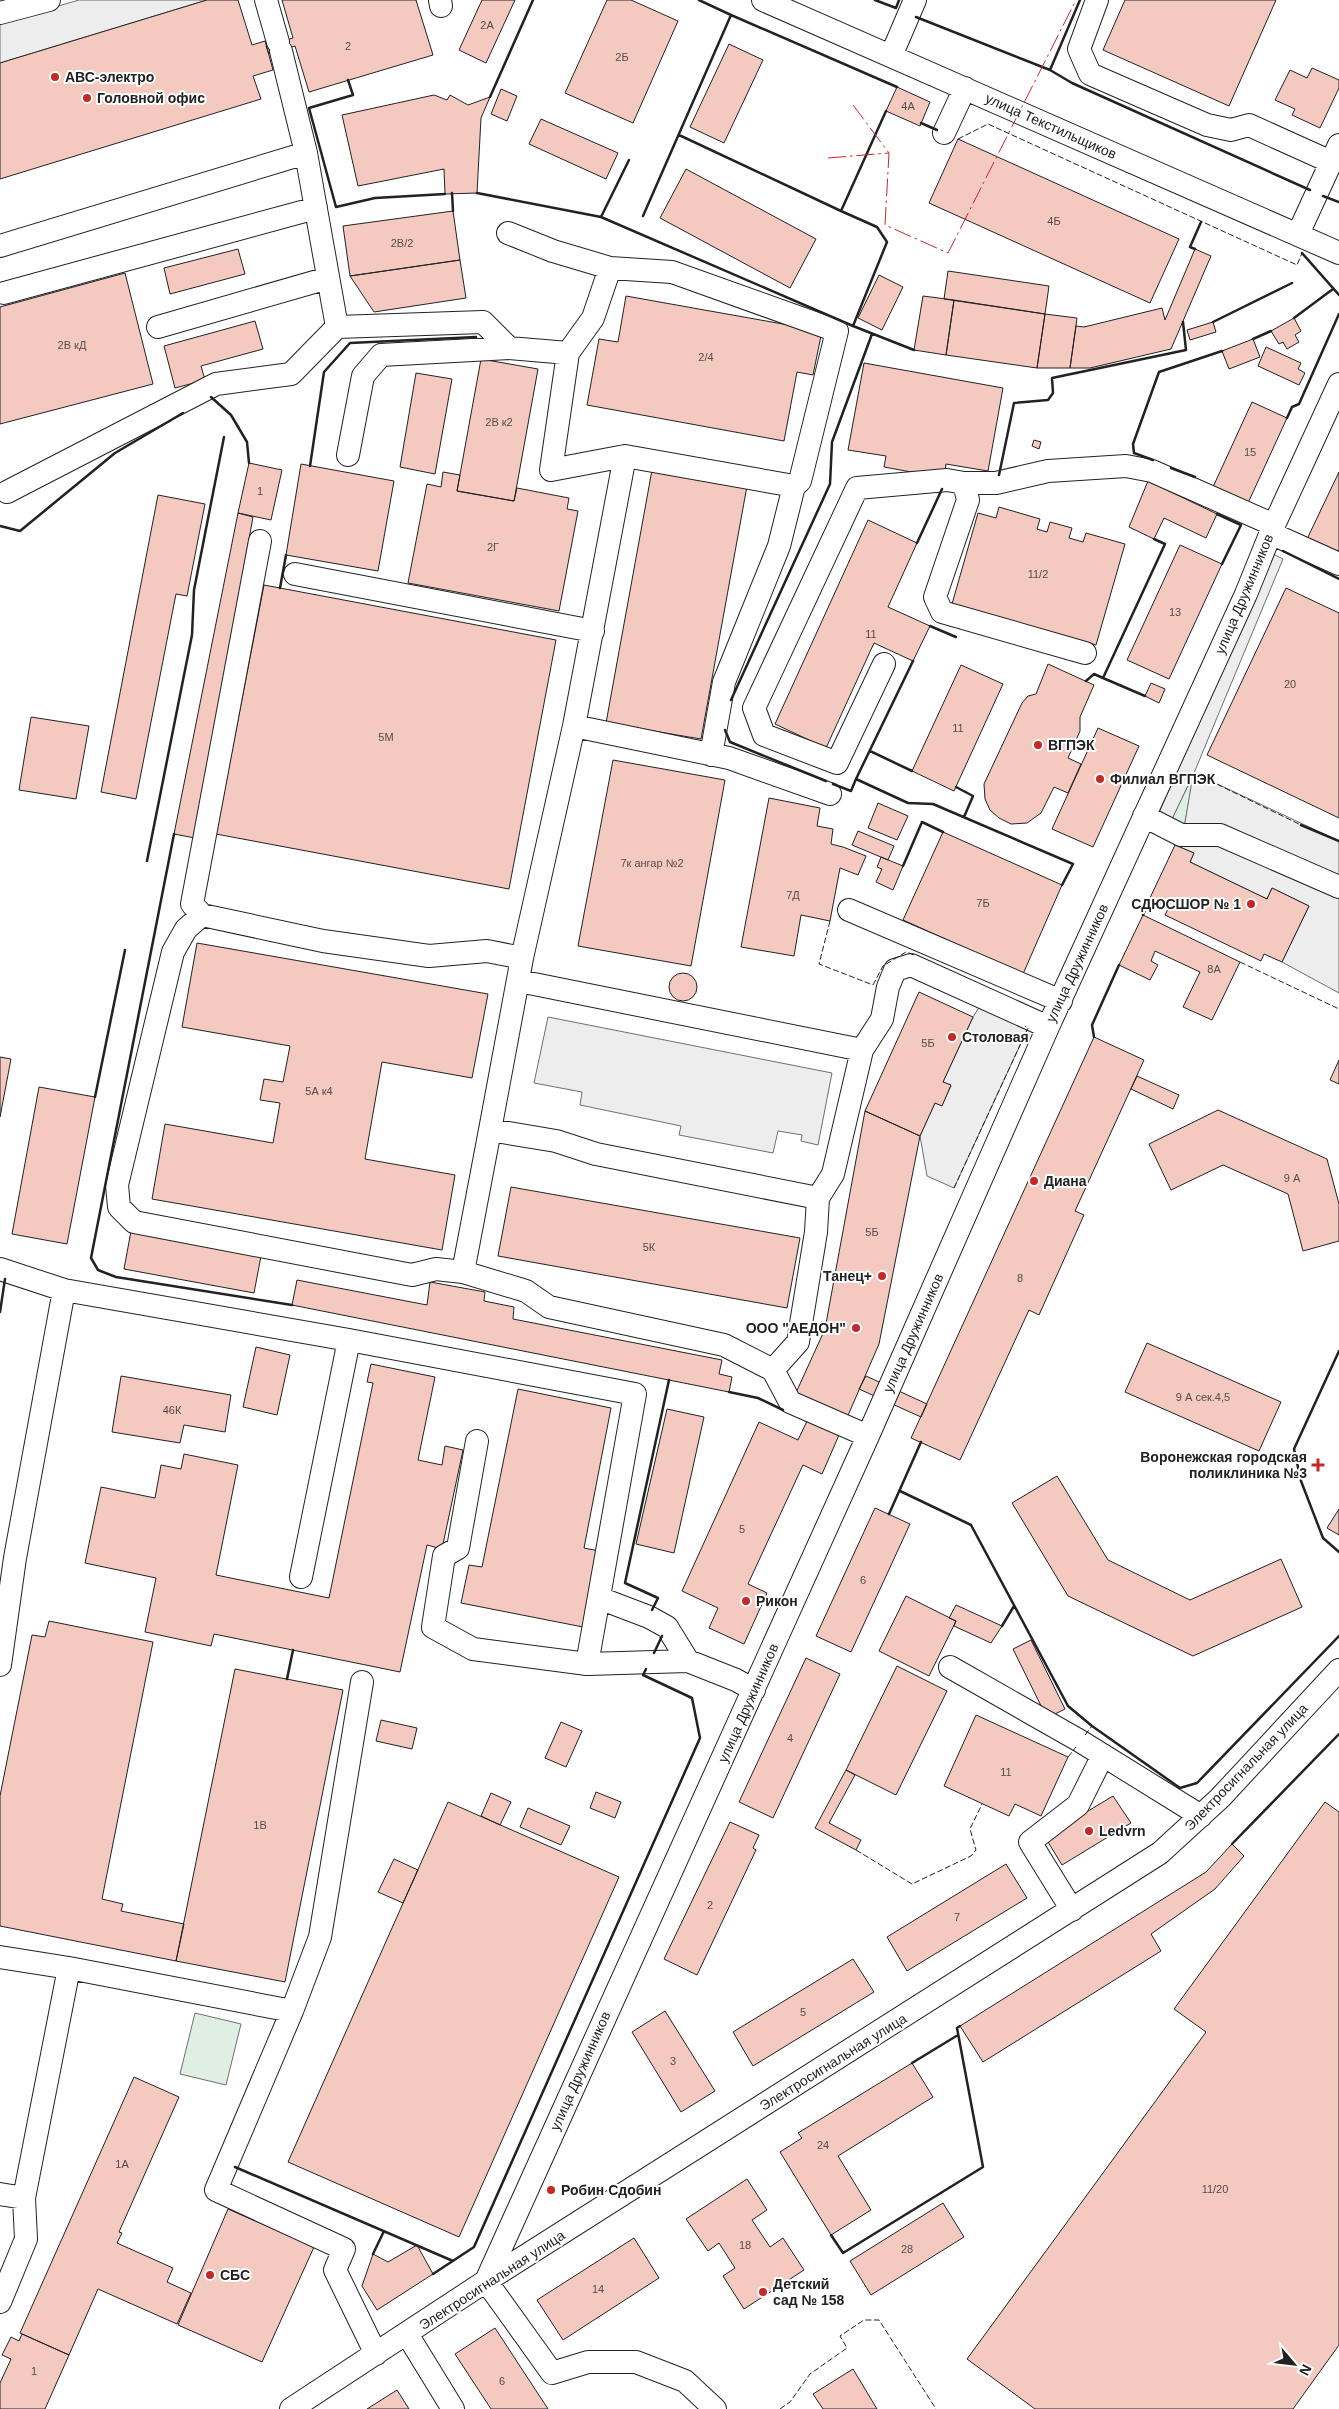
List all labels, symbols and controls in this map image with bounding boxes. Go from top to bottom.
house number: 2А [480,19,494,31]
house number: 2 [345,40,351,52]
house number: 2Б [615,51,629,63]
place label: АВС-электро [65,69,154,85]
marker: АВС-электро [49,71,61,83]
place label: Головной офис [97,90,205,106]
street label: улица Текстильщиков [983,90,1119,162]
marker: Головной офис [81,92,93,104]
house number: 4А [901,100,915,112]
house number: 4Б [1047,215,1061,227]
house number: 2В/2 [391,237,413,249]
house number: 2В кД [58,339,87,351]
house number: 2/4 [698,351,714,363]
house number: 2В к2 [485,416,513,428]
house number: 15 [1244,446,1256,458]
house number: 1 [257,485,263,497]
street label: улица Дружинников [1212,532,1276,656]
house number: 2Г [487,541,499,553]
house number: 11/2 [1028,568,1048,580]
house number: 13 [1169,606,1181,618]
house number: 11 [865,628,877,640]
house number: 20 [1284,678,1296,690]
house number: 11 [952,722,964,734]
house number: 5М [378,731,394,743]
place label: ВГПЭК [1048,737,1095,753]
marker: ВГПЭК [1032,739,1044,751]
place label: Филиал ВГПЭК [1110,771,1216,787]
marker: Филиал ВГПЭК [1094,773,1106,785]
house number: 7к ангар №2 [620,857,684,869]
house number: 7Д [786,889,800,901]
place label: СДЮСШОР № 1 [1131,896,1241,912]
house number: 7Б [976,897,990,909]
marker: СДЮСШОР № 1 [1245,898,1257,910]
street label: улица Дружинников [1043,901,1111,1025]
house number: 8А [1207,963,1221,975]
place label: Столовая [962,1029,1029,1045]
marker: Столовая [946,1031,958,1043]
house number: 5Б [921,1037,935,1049]
house number: 5А к4 [305,1085,333,1097]
house number: 9 А [1284,1172,1301,1184]
place label: Диана [1044,1173,1087,1189]
marker: Диана [1028,1175,1040,1187]
house number: 5Б [865,1226,879,1238]
house number: 5К [643,1241,656,1253]
place label: Танец+ [823,1268,872,1284]
marker: Танец+ [876,1270,888,1282]
street label: улица Дружинников [880,1271,946,1395]
house number: 8 [1017,1272,1023,1284]
place label: ООО "АЕДОН" [746,1320,846,1336]
marker: ООО "АЕДОН" [850,1322,862,1334]
house number: 9 А сек.4,5 [1176,1391,1230,1403]
house number: 46К [163,1404,182,1416]
place label: Воронежская городская поликлиника №3 [1140,1449,1307,1481]
marker: Воронежская городская поликлиника №3 [1311,1458,1325,1472]
house number: 5 [739,1523,745,1535]
house number: 6 [860,1574,866,1586]
place label: Рикон [756,1593,798,1609]
marker: Рикон [740,1595,752,1607]
street label: улица Дружинников [715,1641,781,1765]
street label: Электросигнальная улица [1181,1700,1311,1834]
house number: 4 [787,1732,793,1744]
house number: 11 [1000,1766,1012,1778]
house number: 1В [253,1819,267,1831]
place label: Ledvrn [1099,1823,1146,1839]
marker: Ledvrn [1083,1825,1095,1837]
house number: 2 [707,1899,713,1911]
house number: 7 [954,1911,960,1923]
house number: 5 [800,2006,806,2018]
street label: улица Дружинников [547,2009,613,2133]
street label: Электросигнальная улица [757,2010,910,2114]
house number: 3 [670,2055,676,2067]
house number: 24 [817,2139,829,2151]
house number: 1А [115,2158,129,2170]
place label: Робин Сдобин [561,2182,661,2198]
house number: 11/20 [1202,2183,1228,2195]
marker: Робин Сдобин [545,2184,557,2196]
street label: Электросигнальная улица [416,2227,568,2333]
house number: 18 [739,2239,751,2251]
house number: 28 [901,2243,913,2255]
place label: СБС [220,2267,250,2283]
marker: СБС [204,2269,216,2281]
place label: Детский сад № 158 [773,2276,845,2308]
house number: 14 [592,2283,604,2295]
marker: Детский сад № 158 [757,2286,769,2298]
north arrow [1269,2339,1319,2389]
text: N [1296,2362,1315,2378]
house number: 1 [31,2365,37,2377]
house number: 6 [499,2375,505,2387]

